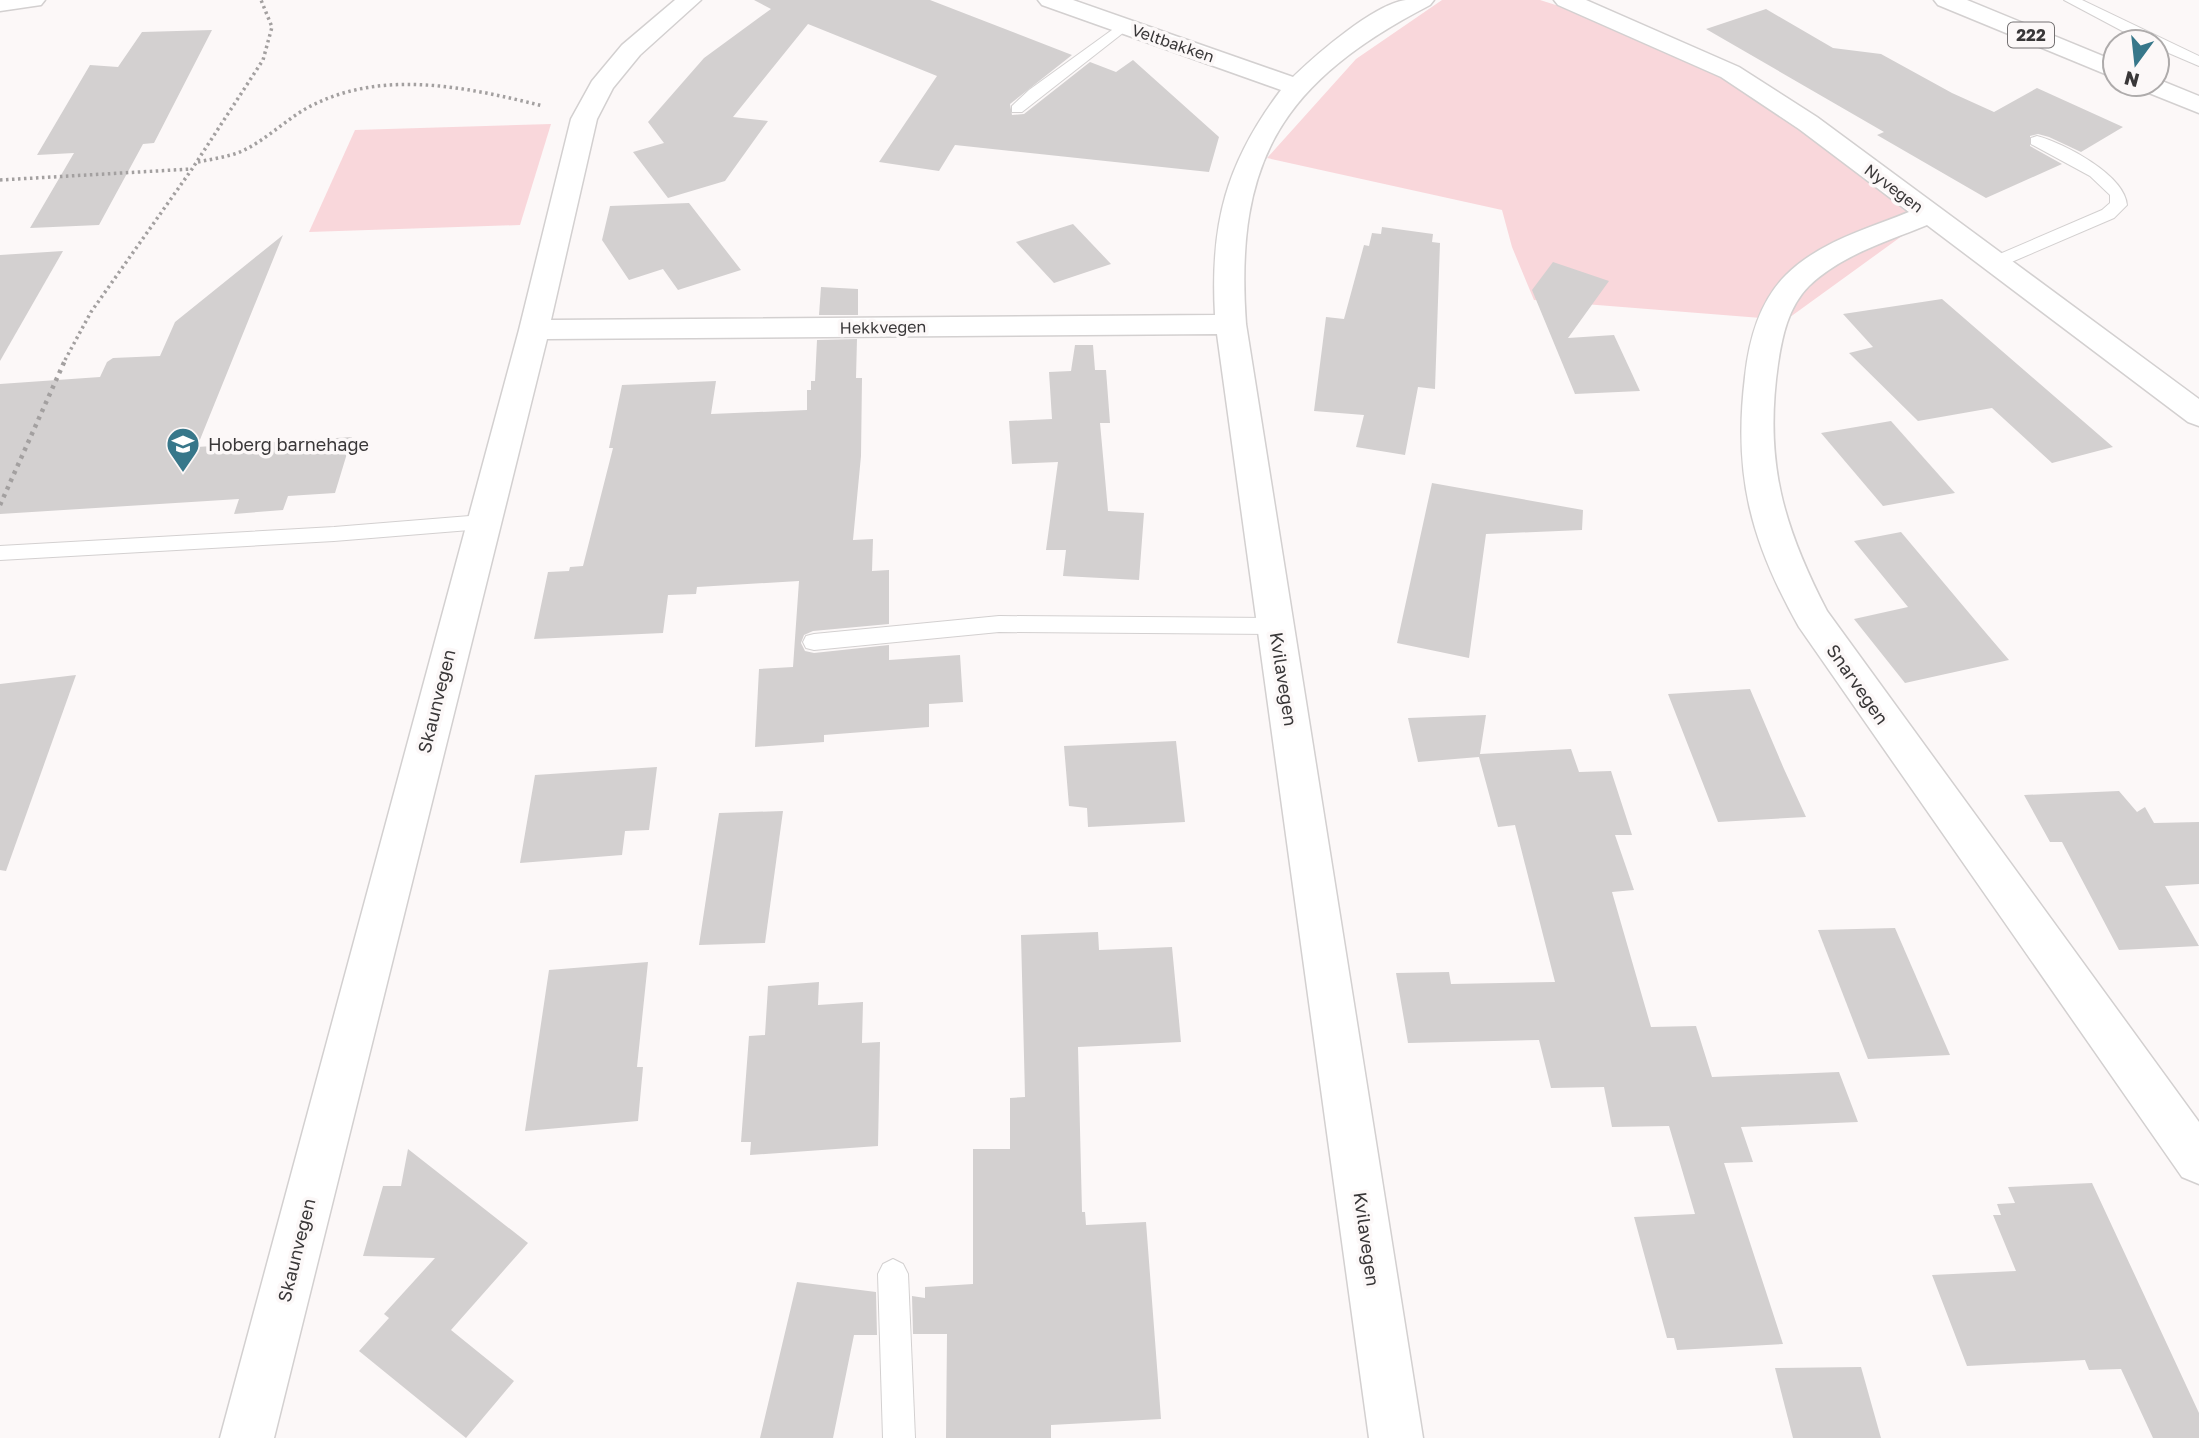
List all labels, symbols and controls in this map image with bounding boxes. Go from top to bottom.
street label: Veltbakken [1129,20,1217,66]
road number: 222 [2008,22,2054,48]
north arrow [2101,28,2171,98]
text: N [2122,67,2141,93]
street label: Nyvegen [1861,159,1927,217]
street label: Hekkvegen [840,316,926,338]
school or university icon: Hoberg barnehage [164,425,202,474]
place label: Hoberg barnehage [208,433,369,455]
street label: Kvilavegen [1266,630,1302,728]
street label: Snarvegen [1822,640,1894,728]
street label: Skaunvegen [413,647,459,755]
street label: Kvilavegen [1350,1190,1384,1288]
street label: Skaunvegen [273,1196,319,1304]

